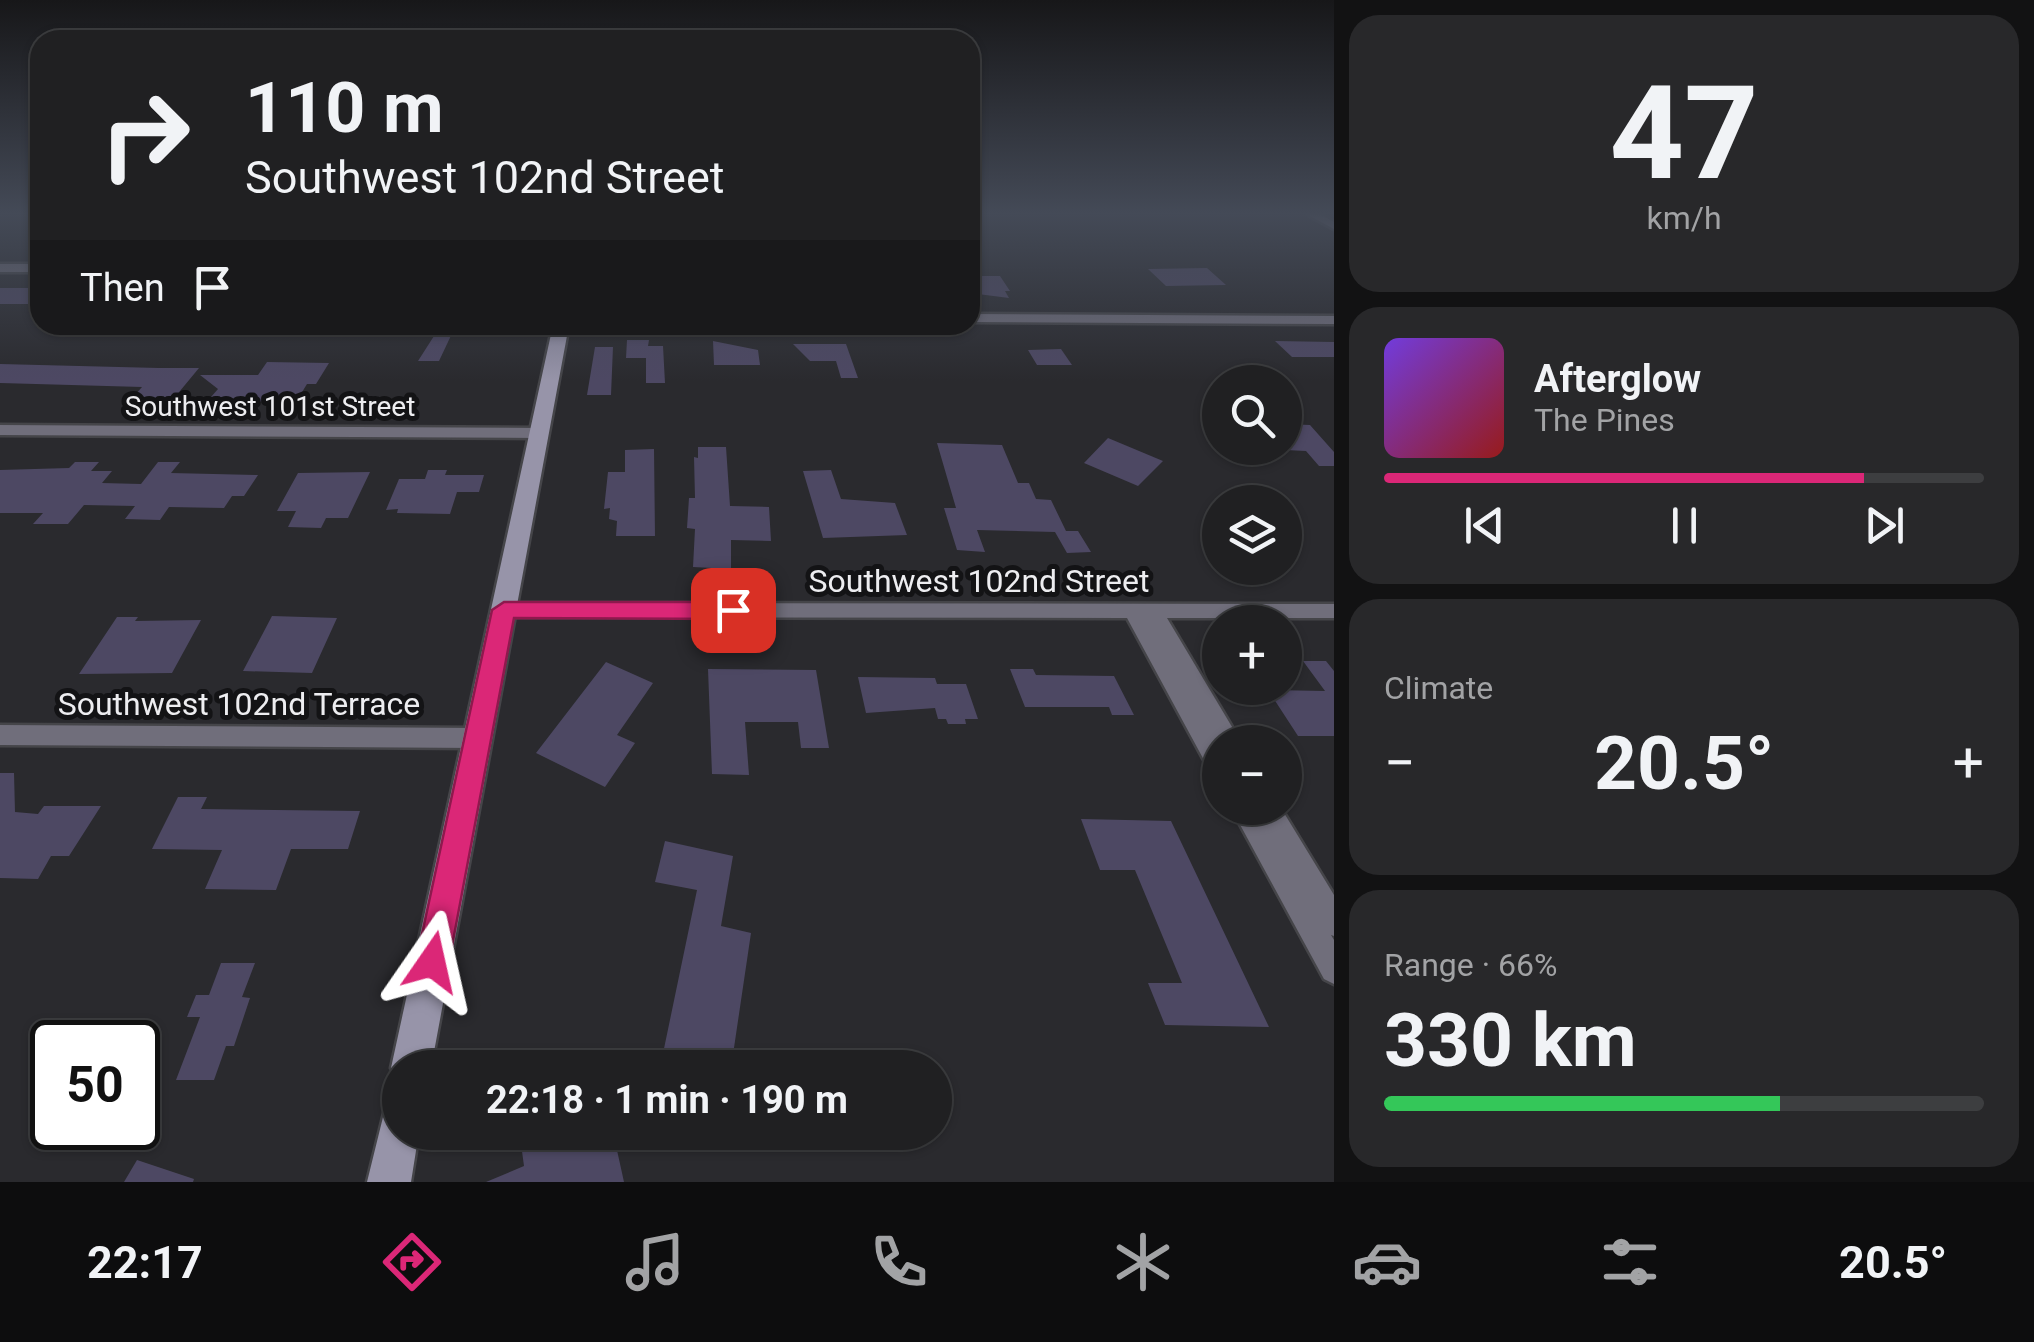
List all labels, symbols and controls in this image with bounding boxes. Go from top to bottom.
text: 47 [1609,57,1759,210]
text: 110 m [245,67,444,149]
icon: right [80,70,210,200]
text: Southwest 102nd Street [245,151,724,204]
text: km/h [1646,199,1722,237]
icon: arrive [185,260,240,315]
text: Then [80,266,165,310]
text: Afterglow [1534,357,1701,401]
map controls [1202,365,1302,825]
button: search [1202,365,1302,465]
street label: Southwest 101st Street [125,390,415,423]
text: The Pines [1534,401,1675,439]
button: layers [1202,485,1302,585]
icon: previous [1457,498,1512,553]
icon: pause [1657,498,1712,553]
icon: next [1857,498,1912,553]
street label: Southwest 102nd Street [809,562,1149,600]
pin [691,568,776,653]
icon: arrive [706,583,761,638]
button: + [1202,605,1302,705]
text: Climate [1384,669,1493,707]
street label: Southwest 102nd Terrace [58,685,420,723]
text: 20.5° [1594,719,1774,807]
button: − [1202,725,1302,825]
text: − [1384,731,1415,795]
text: + [1953,731,1984,795]
position arrow [380,910,484,1014]
text: Range · 66% [1384,946,1557,984]
text: 330 km [1384,996,1637,1084]
speed limit sign: 50 [30,1020,160,1150]
text: 22:18 · 1 min · 190 m [486,1078,848,1122]
icon: directions [377,1227,447,1297]
icon: music [620,1227,690,1297]
icon: phone [864,1227,934,1297]
icon: climate [1108,1227,1178,1297]
icon: car [1352,1227,1422,1297]
icon: filters [1595,1227,1665,1297]
text: 22:17 [87,1236,203,1289]
text: 20.5° [1839,1236,1947,1289]

